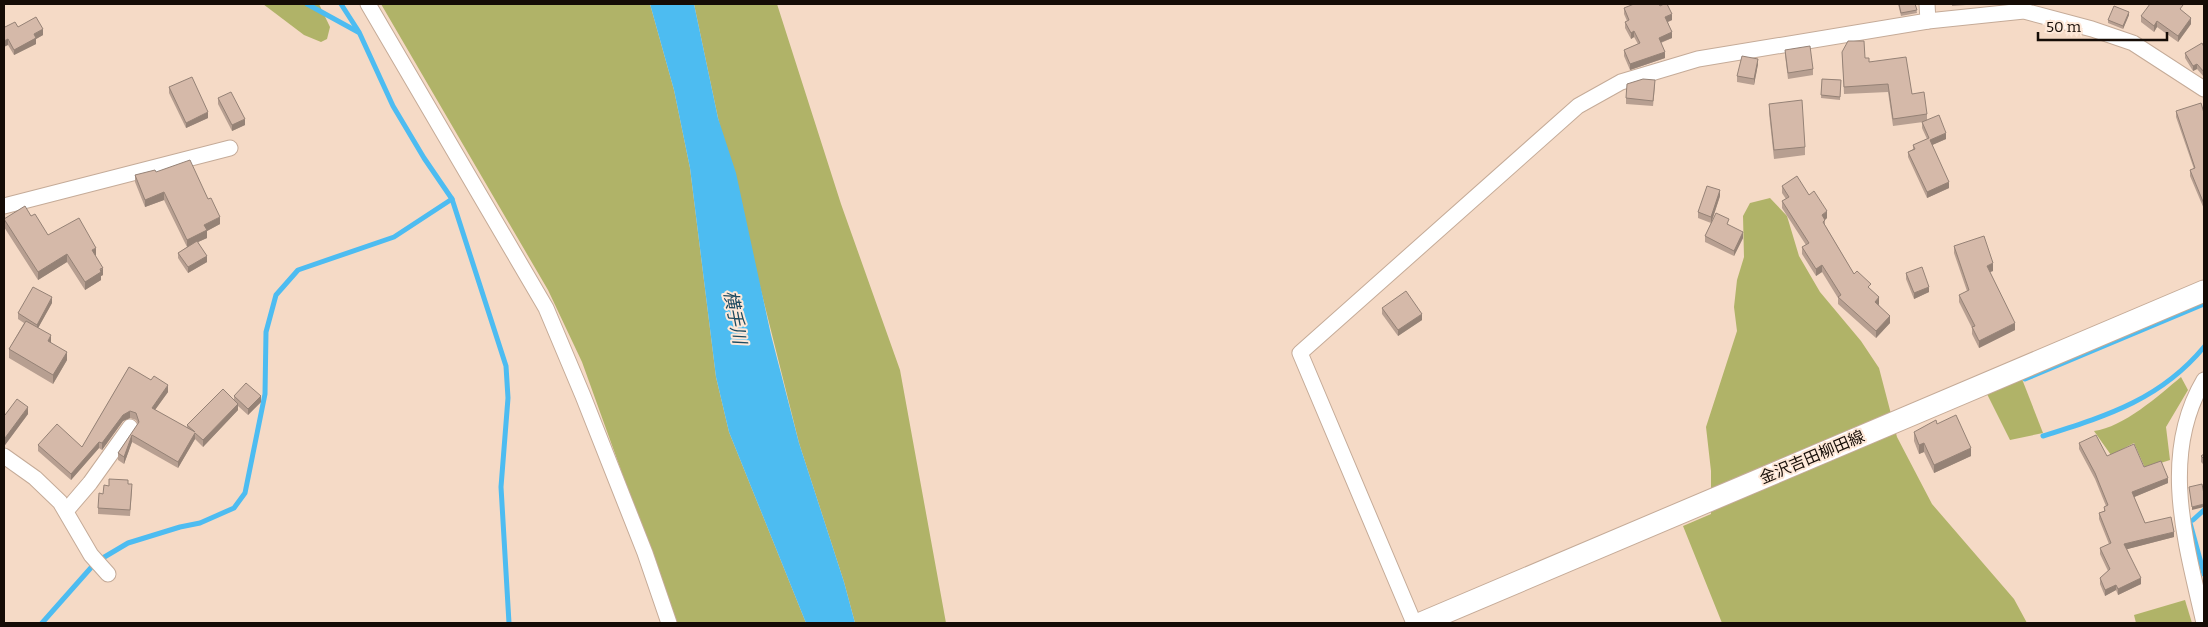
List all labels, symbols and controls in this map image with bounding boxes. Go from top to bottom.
scale bar [2038,10,2167,42]
text: 50 m [2046,18,2082,36]
water label: 横手川 [719,288,751,348]
street label: 金沢吉田柳田線 [1757,426,1867,488]

